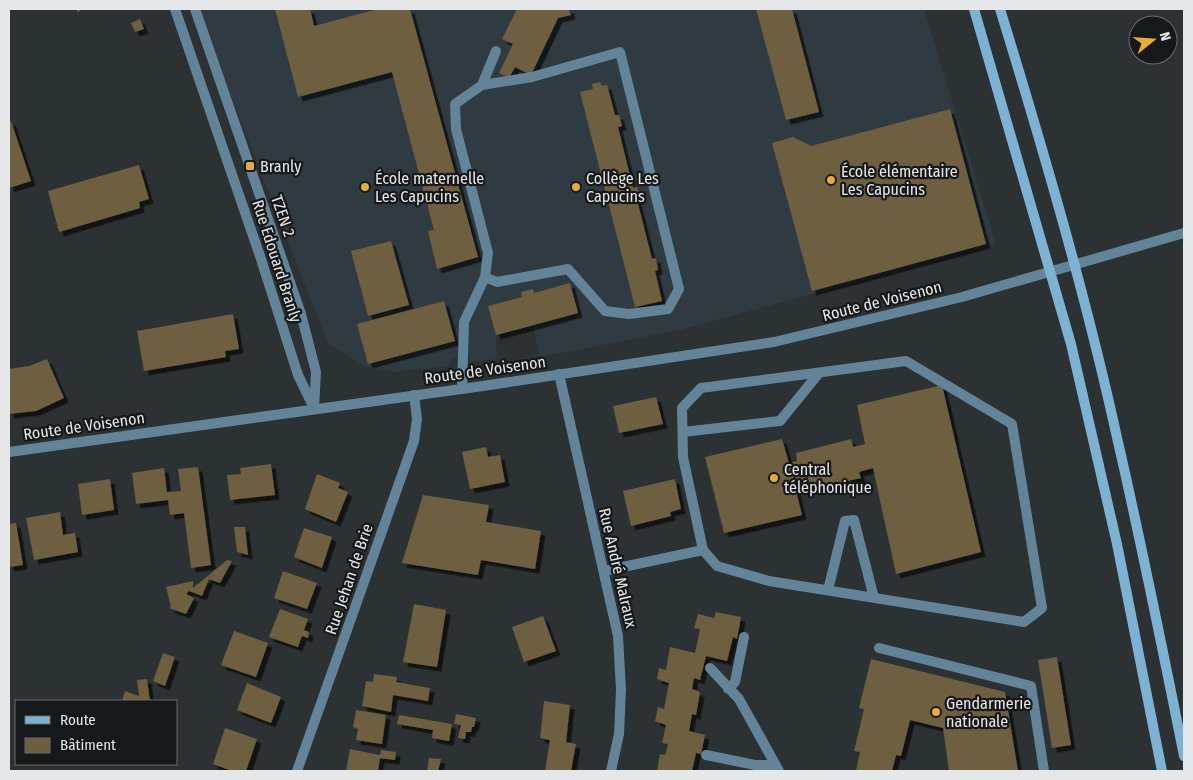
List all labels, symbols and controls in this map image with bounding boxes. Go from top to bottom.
north arrow [1128,15,1178,65]
text: N [1156,30,1174,43]
place label: Branly [260,157,302,176]
marker: Branly [244,160,256,172]
place label: École élémentaire Les Capucins [841,162,958,199]
place label: École maternelle Les Capucins [375,169,484,206]
place label: Collège Les Capucins [586,169,659,206]
marker: École élémentaire Les Capucins [825,174,837,186]
marker: École maternelle Les Capucins [359,181,371,193]
marker: Collège Les Capucins [570,181,582,193]
street label: TZEN 2 [267,193,299,239]
street label: Rue Edouard Branly [248,197,306,326]
street label: Route de Voisenon [820,277,944,325]
street label: Route de Voisenon [423,352,547,388]
street label: Route de Voisenon [22,408,146,444]
place label: Central téléphonique [784,460,872,497]
marker: Central téléphonique [768,472,780,484]
street label: Rue André Malraux [595,506,641,630]
street label: Rue Jehan de Brie [321,521,377,637]
place label: Gendarmerie nationale [946,694,1031,731]
legend [15,700,178,765]
marker: Gendarmerie nationale [930,706,942,718]
text: Route [60,711,96,729]
text: Bâtiment [60,736,116,754]

